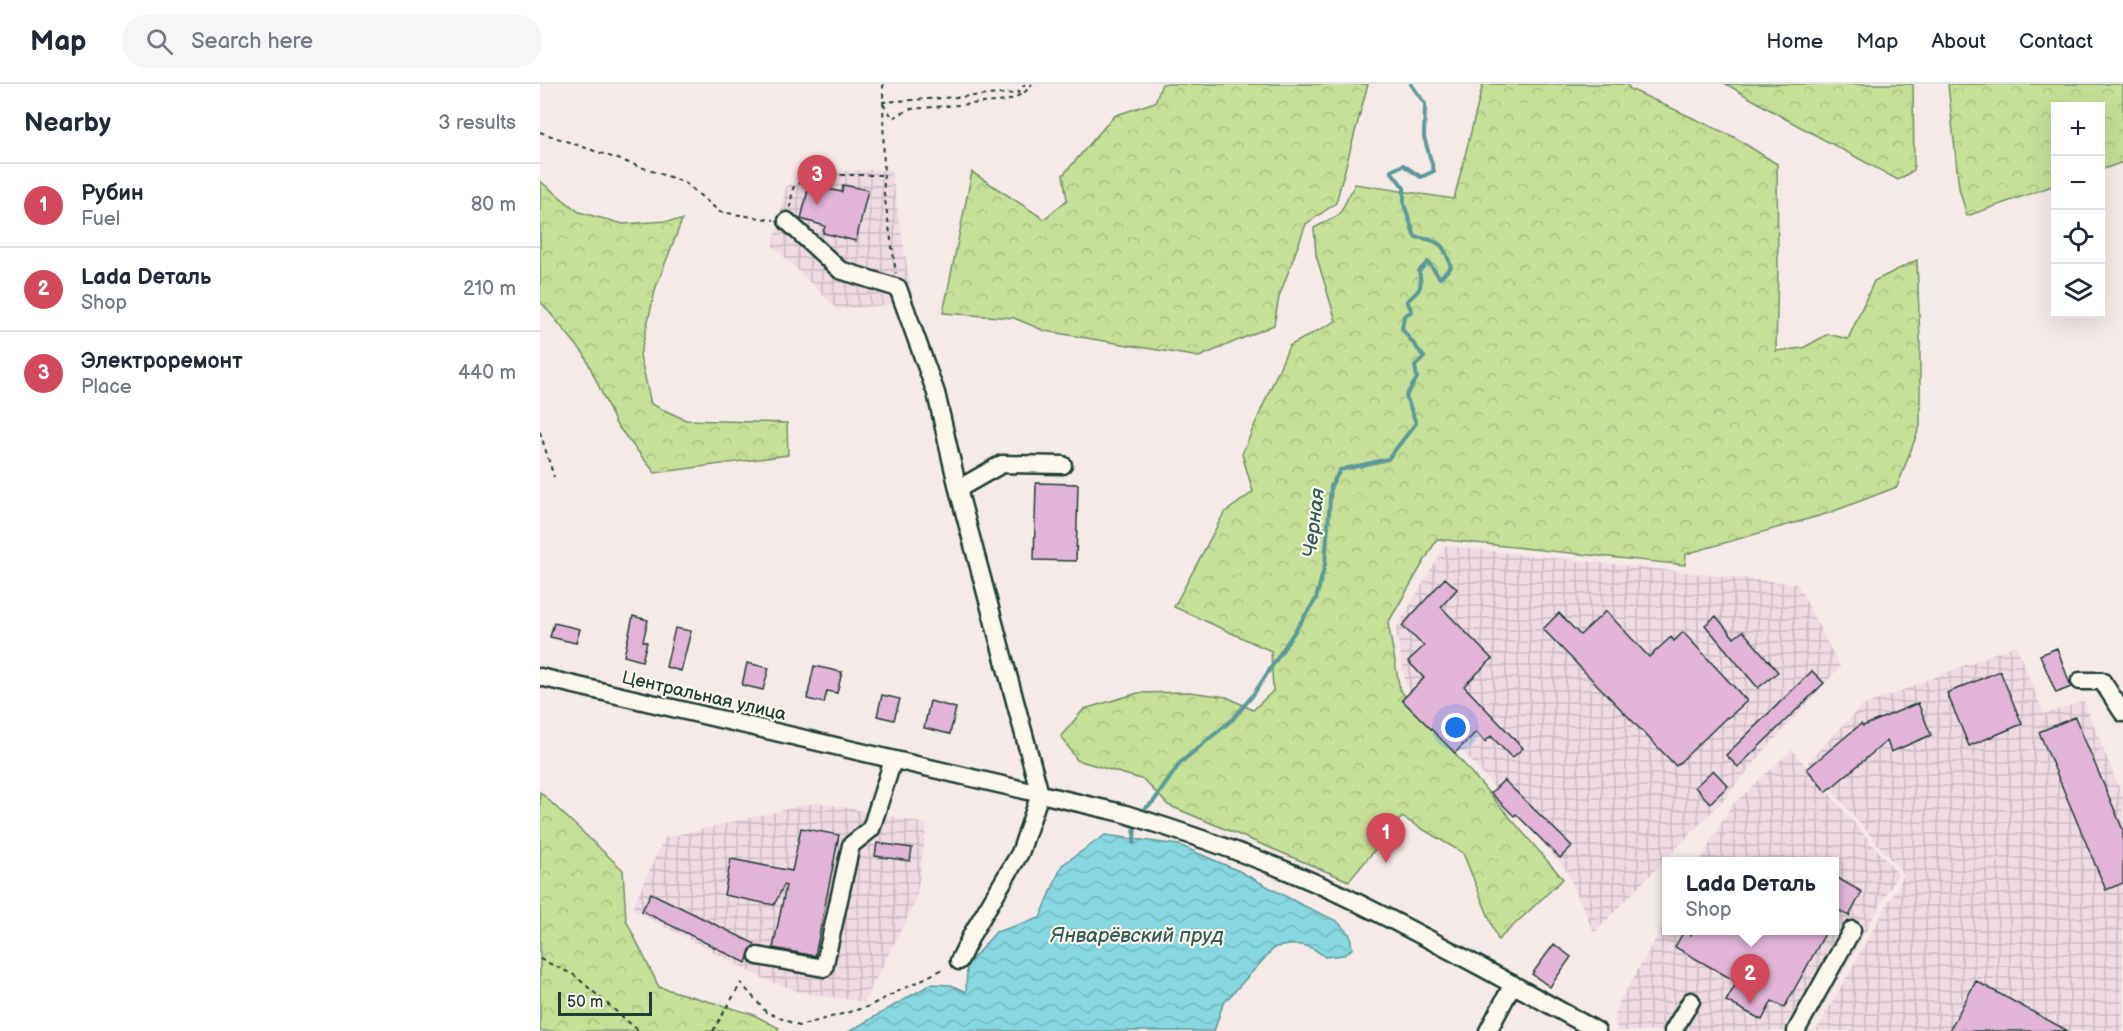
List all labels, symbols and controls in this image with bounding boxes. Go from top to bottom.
search box [122,14,542,68]
text: Map [30,25,86,58]
icon: search [143,25,176,58]
text: Search here [191,28,313,55]
text: Home [1766,29,1823,54]
text: Map [1856,29,1898,54]
text: About [1931,29,1986,54]
text: Contact [2019,29,2093,54]
map controls [2051,102,2105,318]
button: + [2051,102,2105,156]
text: Nearby [24,108,111,139]
text: 3 results [438,111,516,135]
pin: 3 [798,156,836,205]
button: − [2051,156,2105,210]
text: Рубин [81,180,144,207]
text: 1 [39,193,48,217]
text: 80 m [471,193,516,217]
text: Fuel [81,207,120,231]
button: locate [2051,210,2105,264]
text: Lada Dеталь [81,264,211,291]
button: layers [2051,264,2105,318]
text: 2 [38,277,49,301]
text: 210 m [463,277,516,301]
text: Shop [81,291,127,315]
text: Электроремонт [81,348,243,375]
text: 3 [38,361,49,385]
text: 440 m [458,361,516,385]
text: Place [81,375,132,399]
water label: Черная [1298,487,1330,559]
street label: Центральная улица [620,667,788,725]
your location [1441,713,1470,742]
pin: 1 [1366,814,1406,863]
popup [1662,857,1839,935]
text: Lada Dеталь [1685,871,1816,898]
text: Shop [1685,898,1732,922]
water label: Январёвский пруд [1049,924,1224,948]
pin: 2 [1730,954,1770,1004]
scale bar [558,989,652,1016]
text: 50 m [567,993,603,1012]

